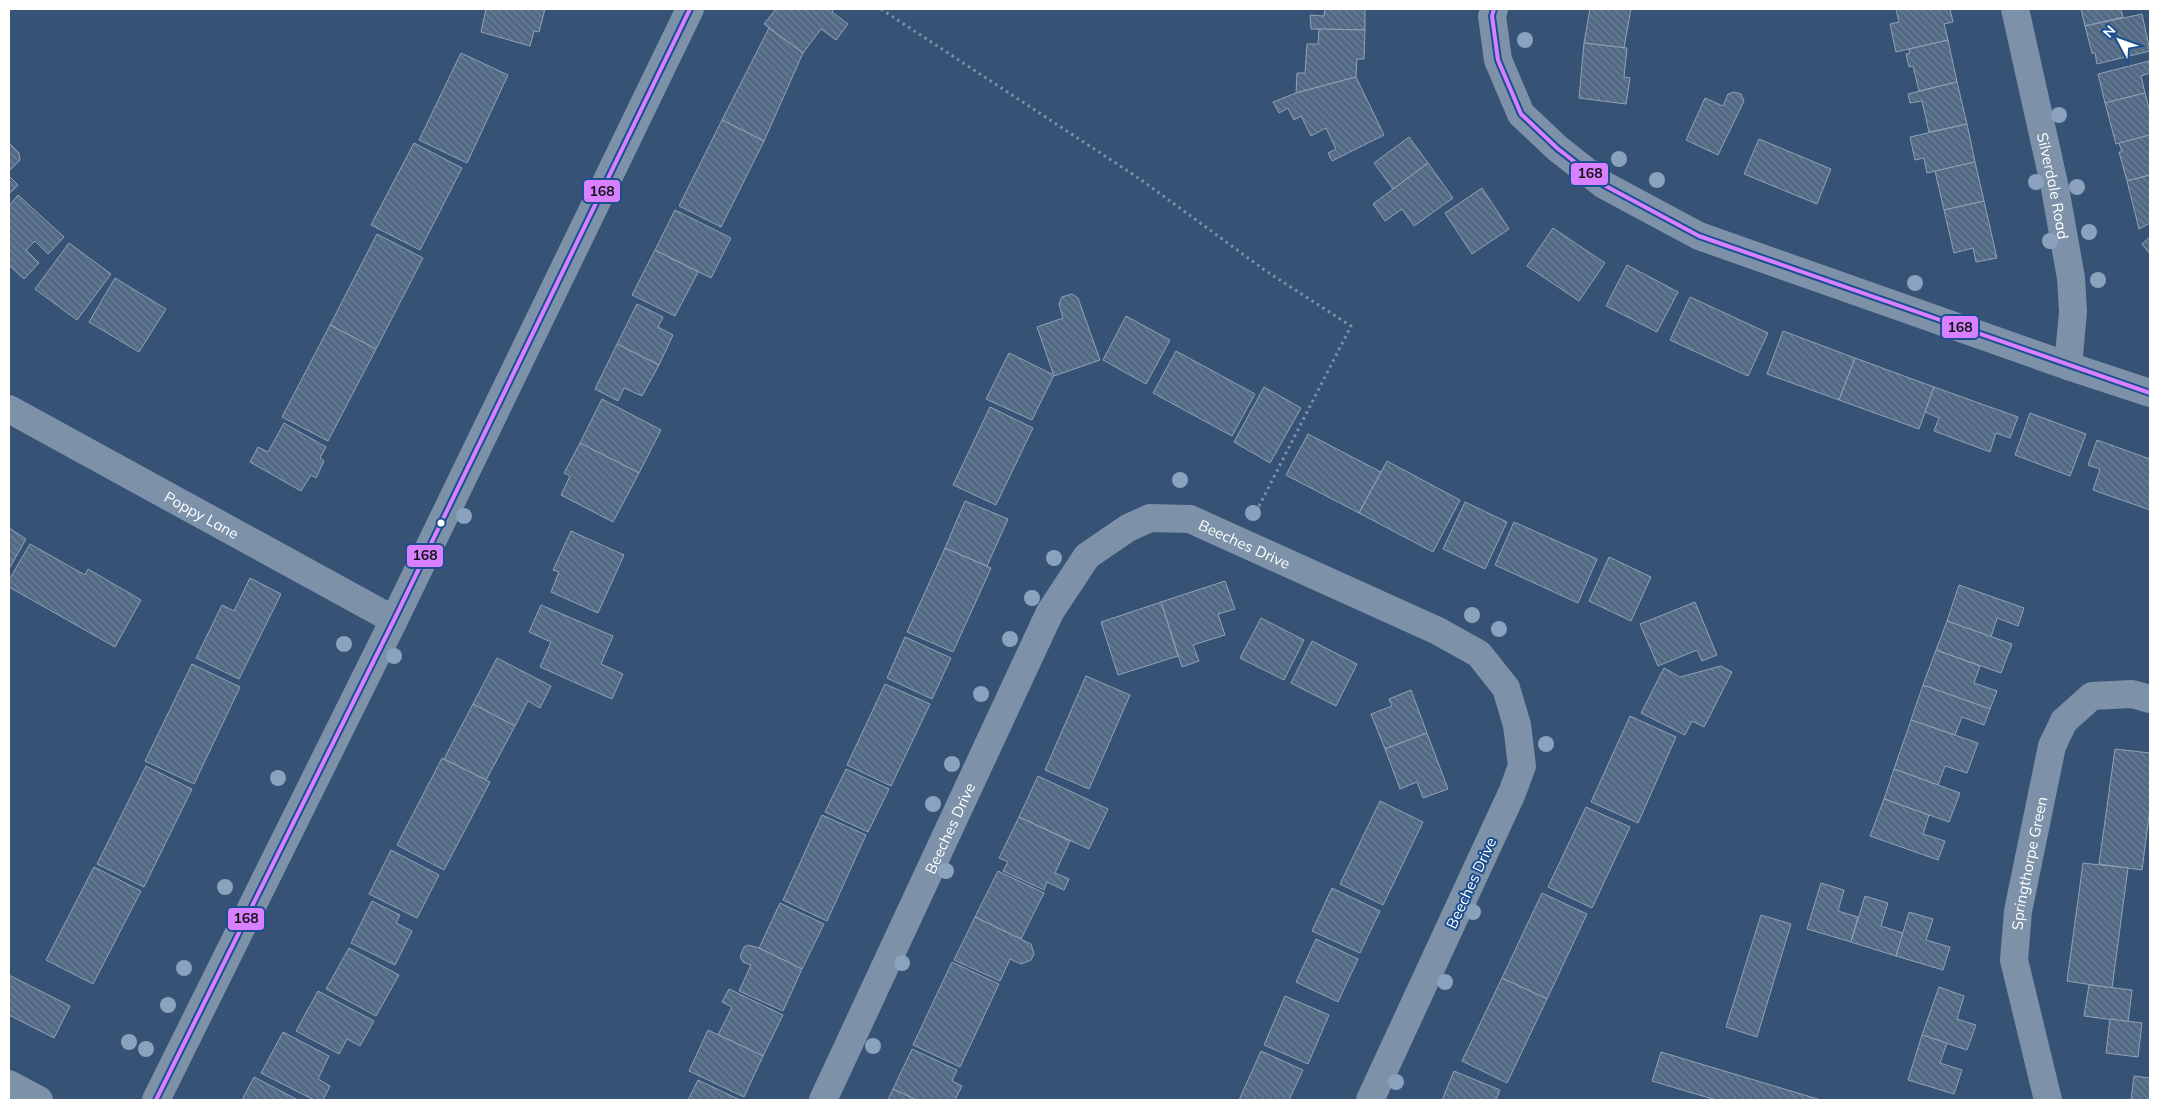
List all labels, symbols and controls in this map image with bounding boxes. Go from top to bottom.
north arrow [2094,15,2144,65]
text: N [2099,22,2119,41]
street label: Silverdale Road [2033,131,2073,241]
line badge: 168 [1570,162,1609,186]
text: 168 [1577,164,1603,182]
line badge: 168 [583,179,621,203]
text: 168 [589,182,615,200]
line badge: 168 [1941,315,1979,339]
text: 168 [1947,318,1973,336]
street label: Poppy Lane [161,487,242,543]
street label: Beeches Drive [1196,515,1293,573]
unlabelled marker [436,518,446,528]
line badge: 168 [406,544,444,568]
text: 168 [412,546,438,564]
street label: Beeches Drive [920,779,979,877]
street label: Springthorpe Green [2007,795,2051,931]
street label: Beeches Drive [1442,834,1500,932]
line badge: 168 [227,907,265,931]
text: 168 [233,909,259,927]

